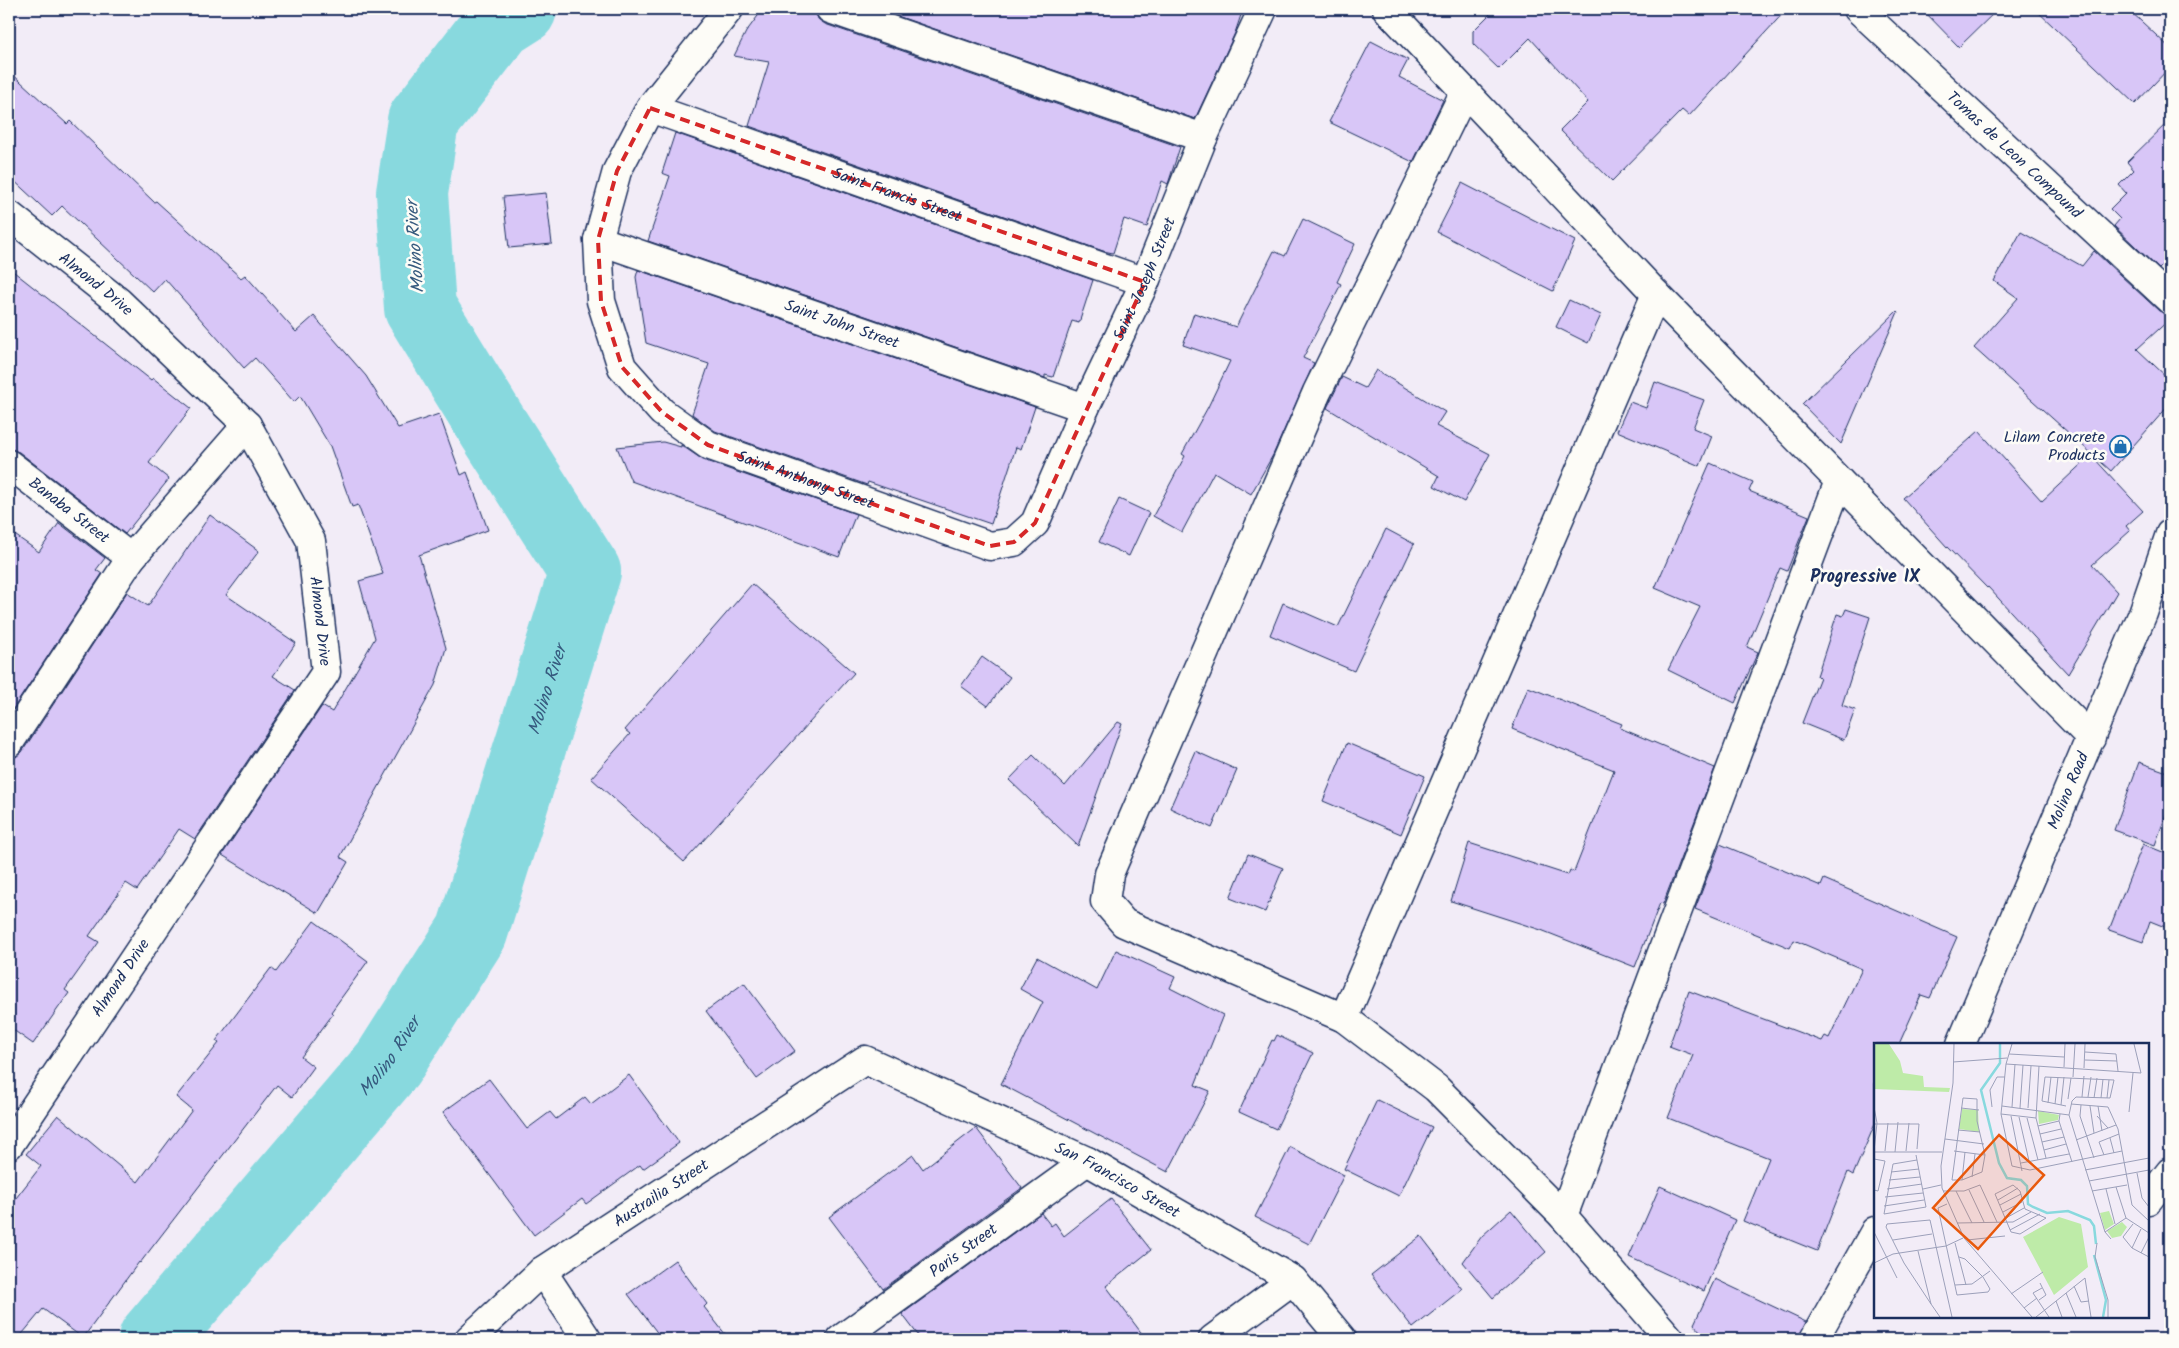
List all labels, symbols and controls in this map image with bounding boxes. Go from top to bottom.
street label: Tomas de Leon Compound [1941,85,2089,225]
street label: Saint Francis Street [829,161,966,229]
water label: Molino River [398,196,434,294]
street label: Saint Joseph Street [1106,213,1183,345]
street label: Almond Drive [53,246,139,322]
street label: Saint John Street [781,293,903,356]
place label: Lilam Concrete Products [2004,425,2105,468]
shop icon: Lilam Concrete Products [2109,434,2133,458]
street label: Saint Anthony Street [733,444,878,516]
street label: Banaba Street [23,471,116,550]
district label: Progressive IX [1810,563,1921,592]
street label: Almond Drive [303,575,338,667]
water label: Molino River [520,638,577,739]
street label: Molino Road [2041,747,2096,833]
street label: Almond Drive [85,934,157,1022]
water label: Molino River [351,1008,431,1103]
inset map [1874,1043,2149,1318]
street label: San Francisco Street [1051,1135,1185,1225]
street label: Austrailia Street [608,1152,714,1234]
street label: Paris Street [924,1217,1003,1284]

